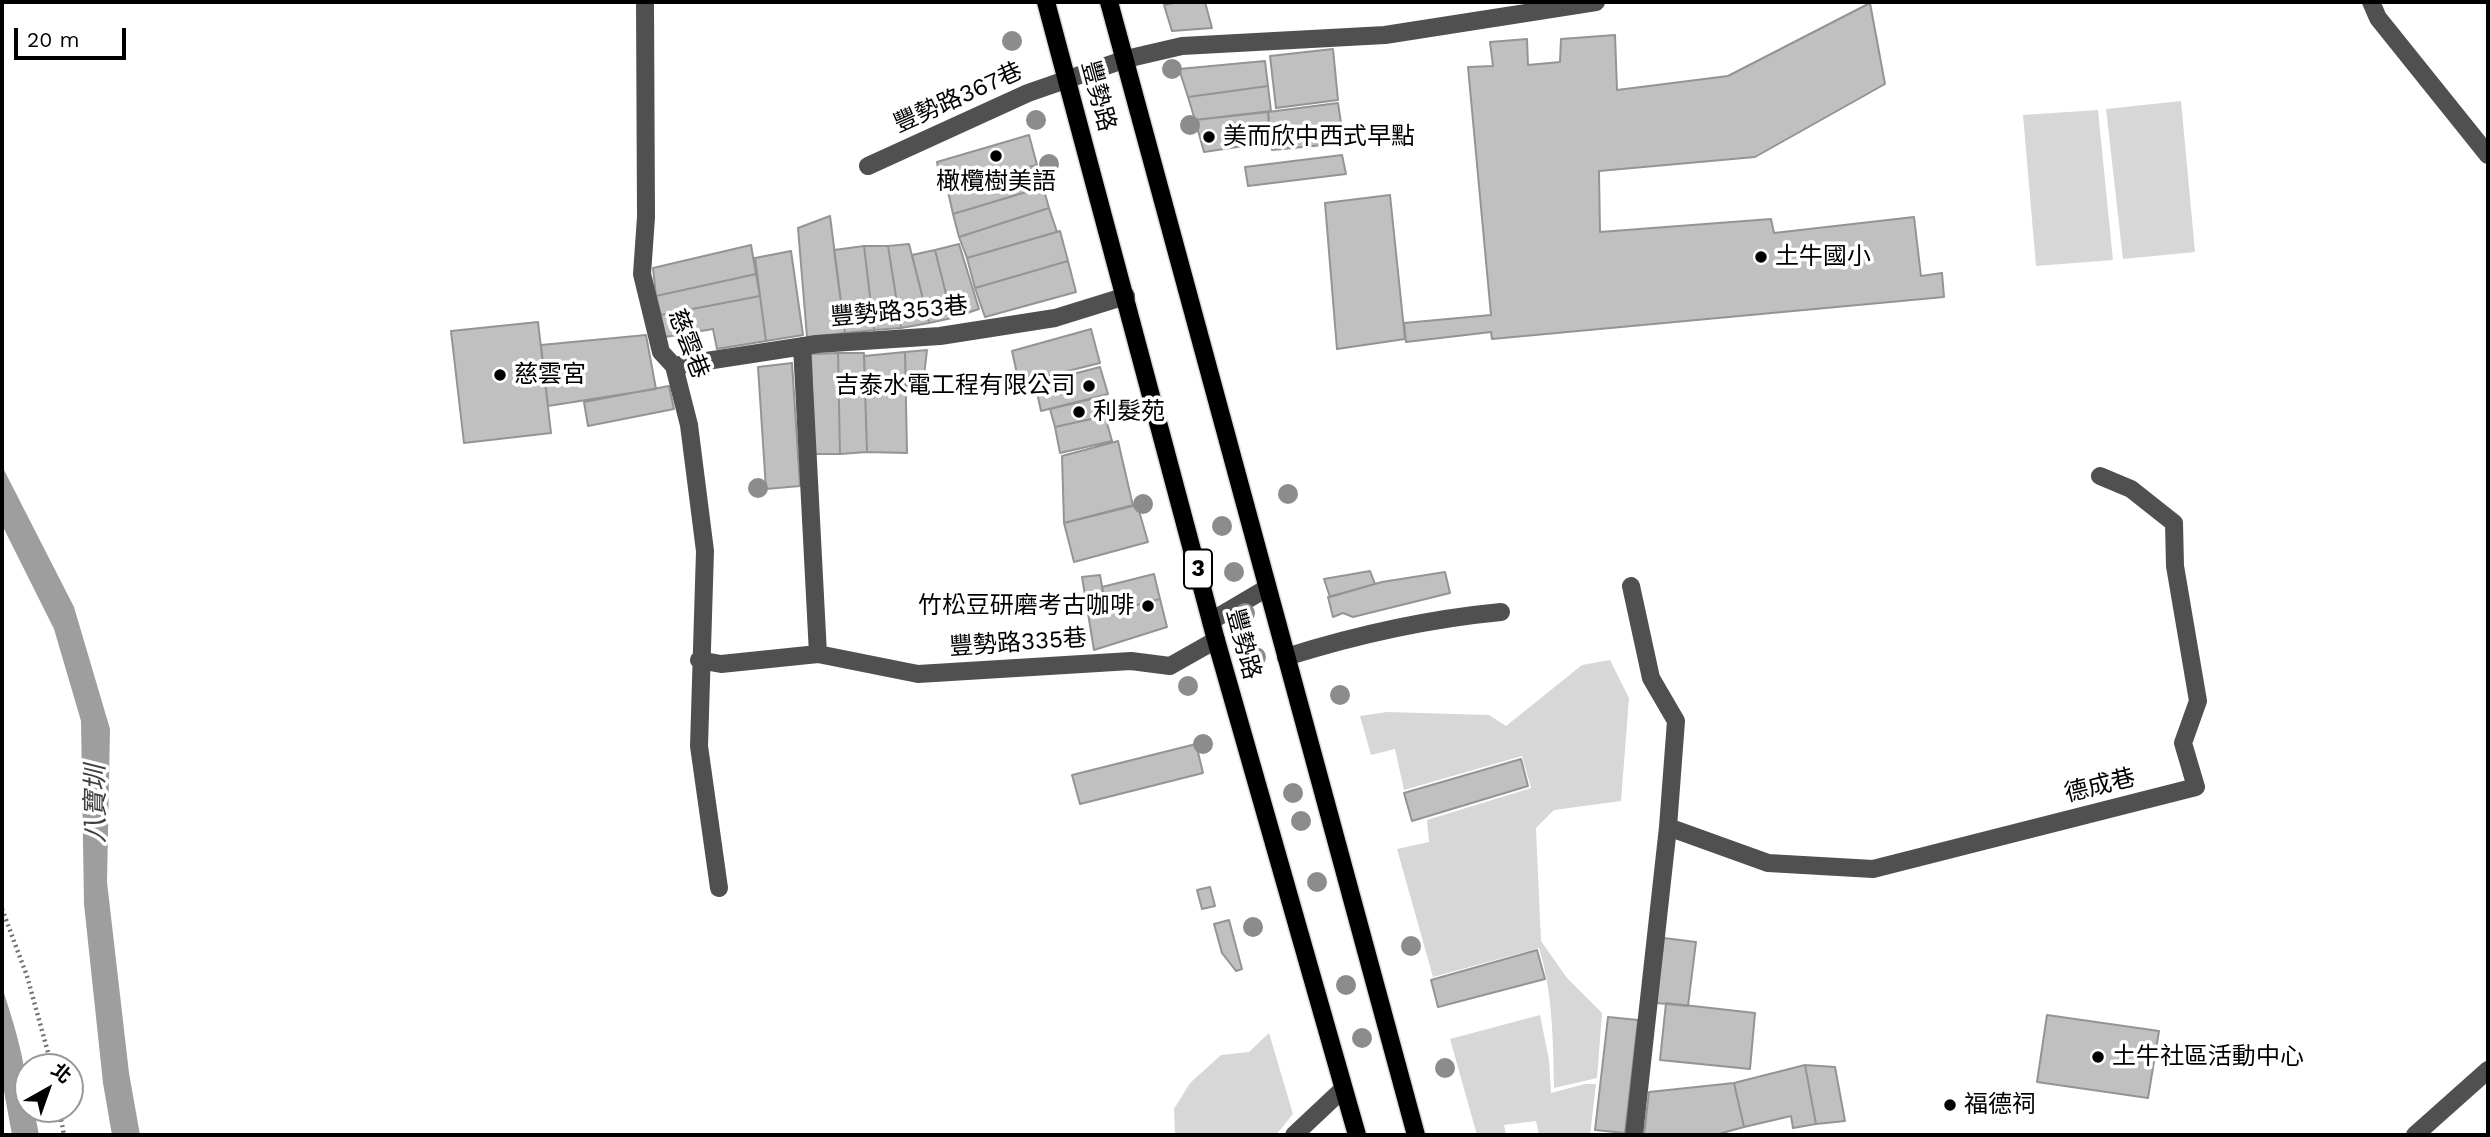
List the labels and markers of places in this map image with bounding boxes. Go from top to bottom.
place label: 美而欣中西式早點 [1223,123,1415,151]
marker: 美而欣中西式早點 [1201,129,1217,145]
marker: 橄欖樹美語 [988,148,1004,164]
place label: 橄欖樹美語 [936,168,1056,196]
place label: 土牛國小 [1775,243,1871,271]
marker: 土牛國小 [1753,249,1769,265]
place label: 慈雲宮 [514,361,586,389]
marker: 慈雲宮 [492,367,508,383]
place label: 吉泰水電工程有限公司 [835,372,1075,400]
marker: 吉泰水電工程有限公司 [1081,378,1097,394]
place label: 利髮苑 [1093,398,1165,426]
marker: 利髮苑 [1071,404,1087,420]
place label: 竹松豆研磨考古咖啡 [918,592,1134,620]
marker: 竹松豆研磨考古咖啡 [1140,598,1156,614]
place label: 土牛社區活動中心 [2112,1043,2304,1071]
marker: 土牛社區活動中心 [2090,1049,2106,1065]
place label: 福德祠 [1964,1091,2036,1119]
marker: 福德祠 [1942,1097,1958,1113]

